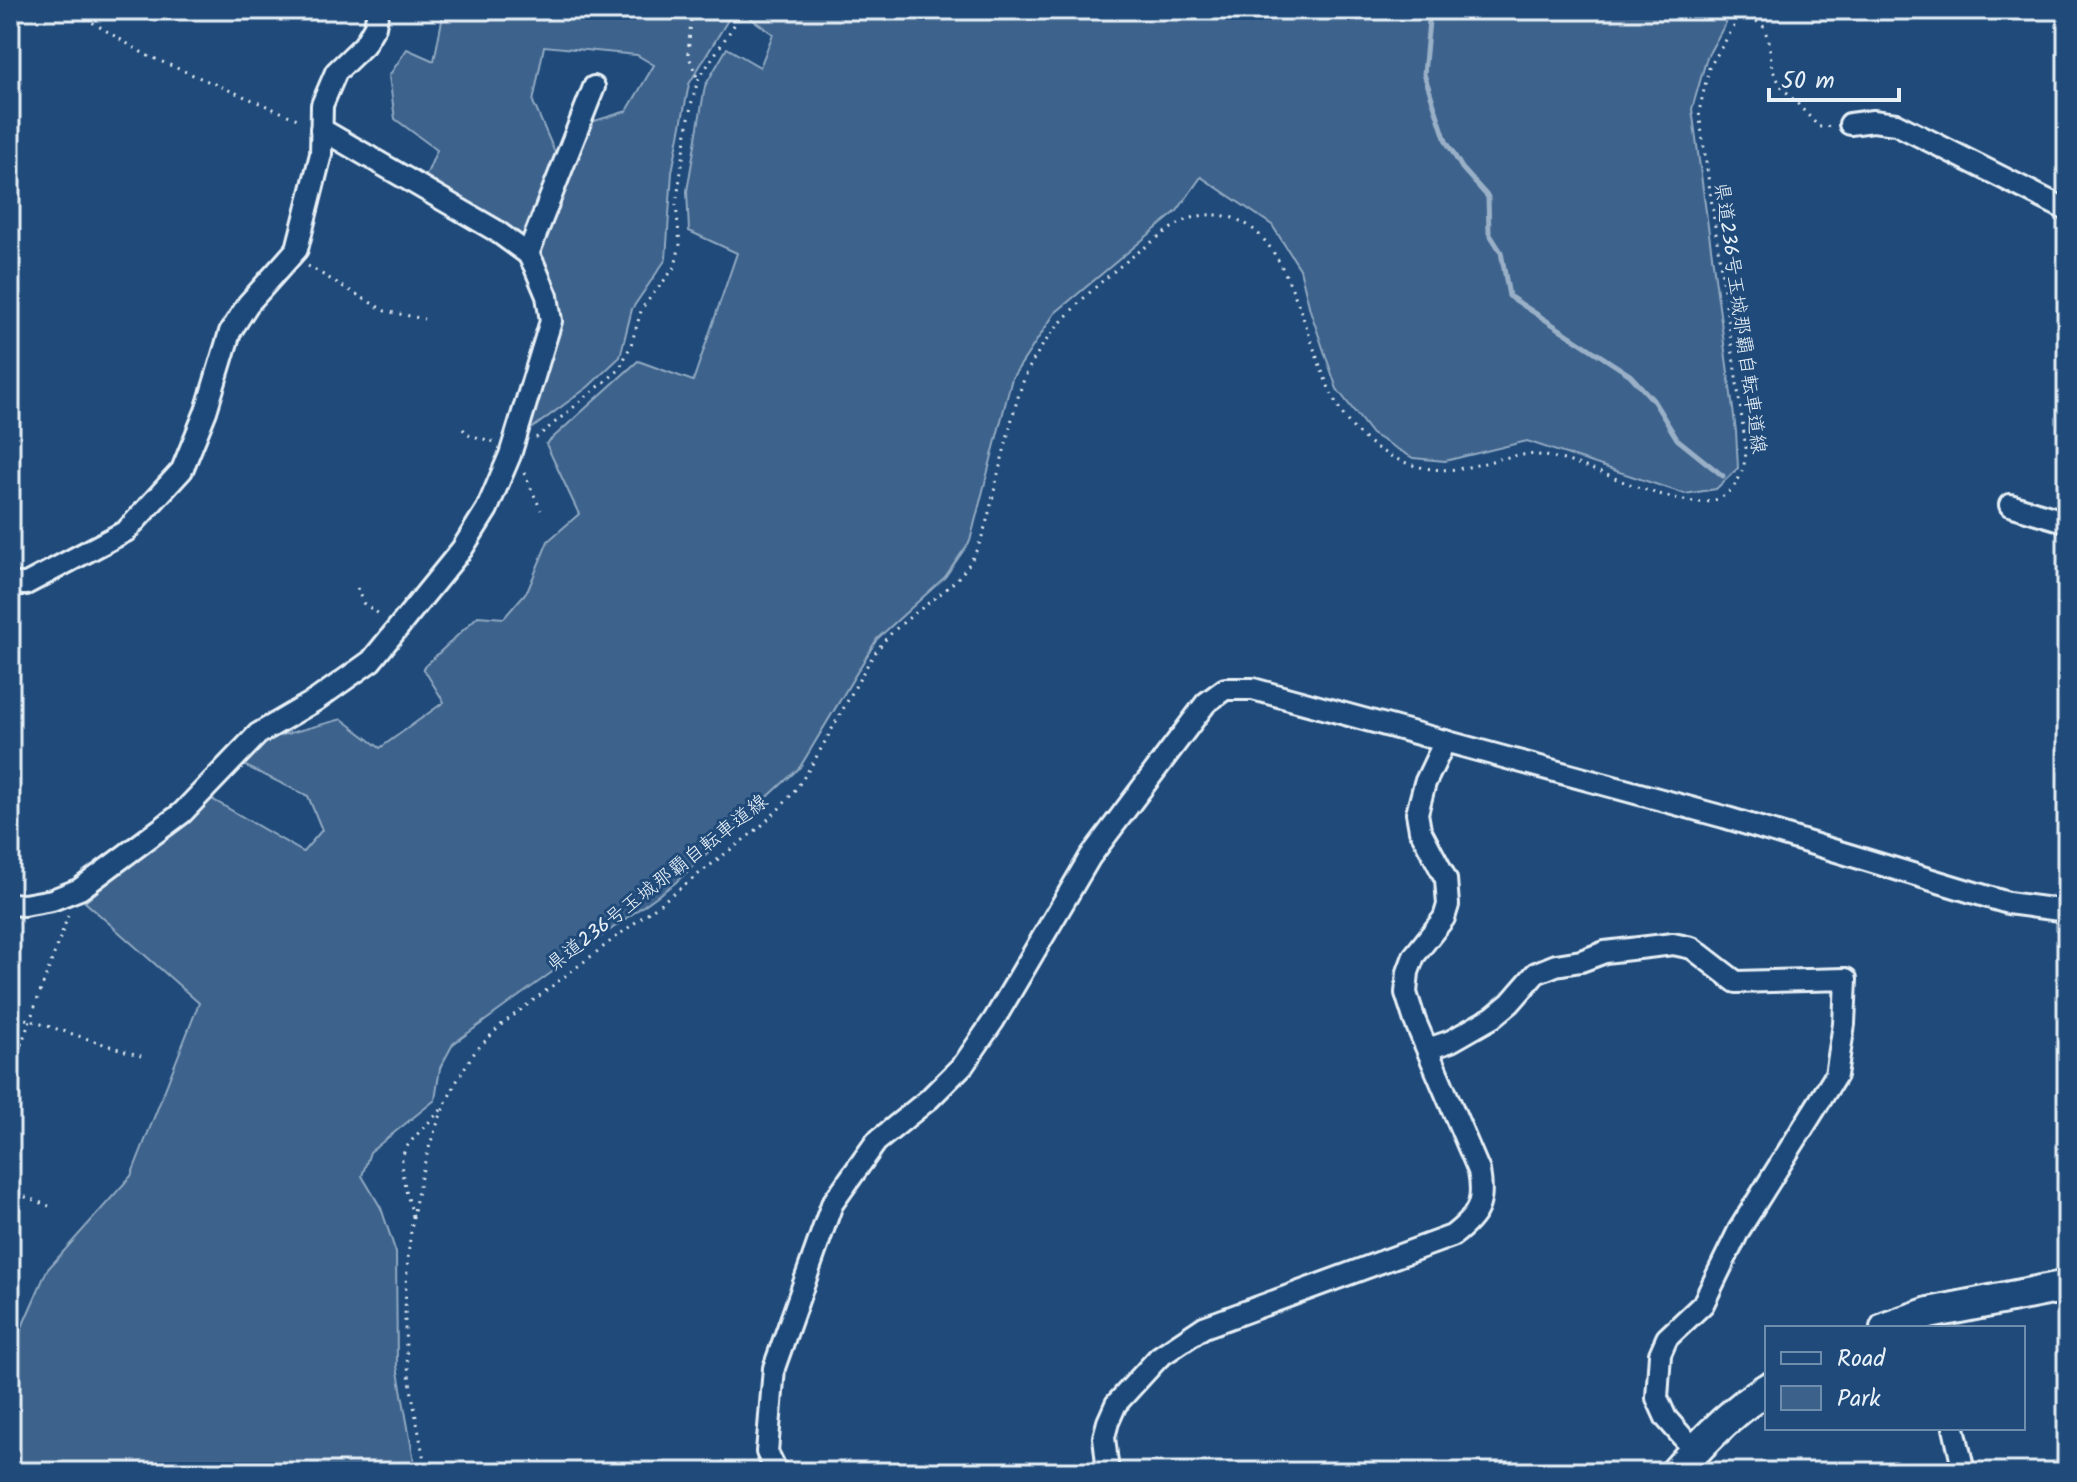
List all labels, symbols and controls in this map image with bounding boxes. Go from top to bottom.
scale bar [1769,52,1899,102]
text: 50 m [1781,62,1835,101]
street label: 県道236号玉城那覇自転車道線 [1704,180,1774,456]
street label: 県道236号玉城那覇自転車道線 [540,787,776,981]
legend [1765,1326,2025,1430]
text: Road [1837,1340,1886,1379]
text: Park [1837,1380,1881,1419]

